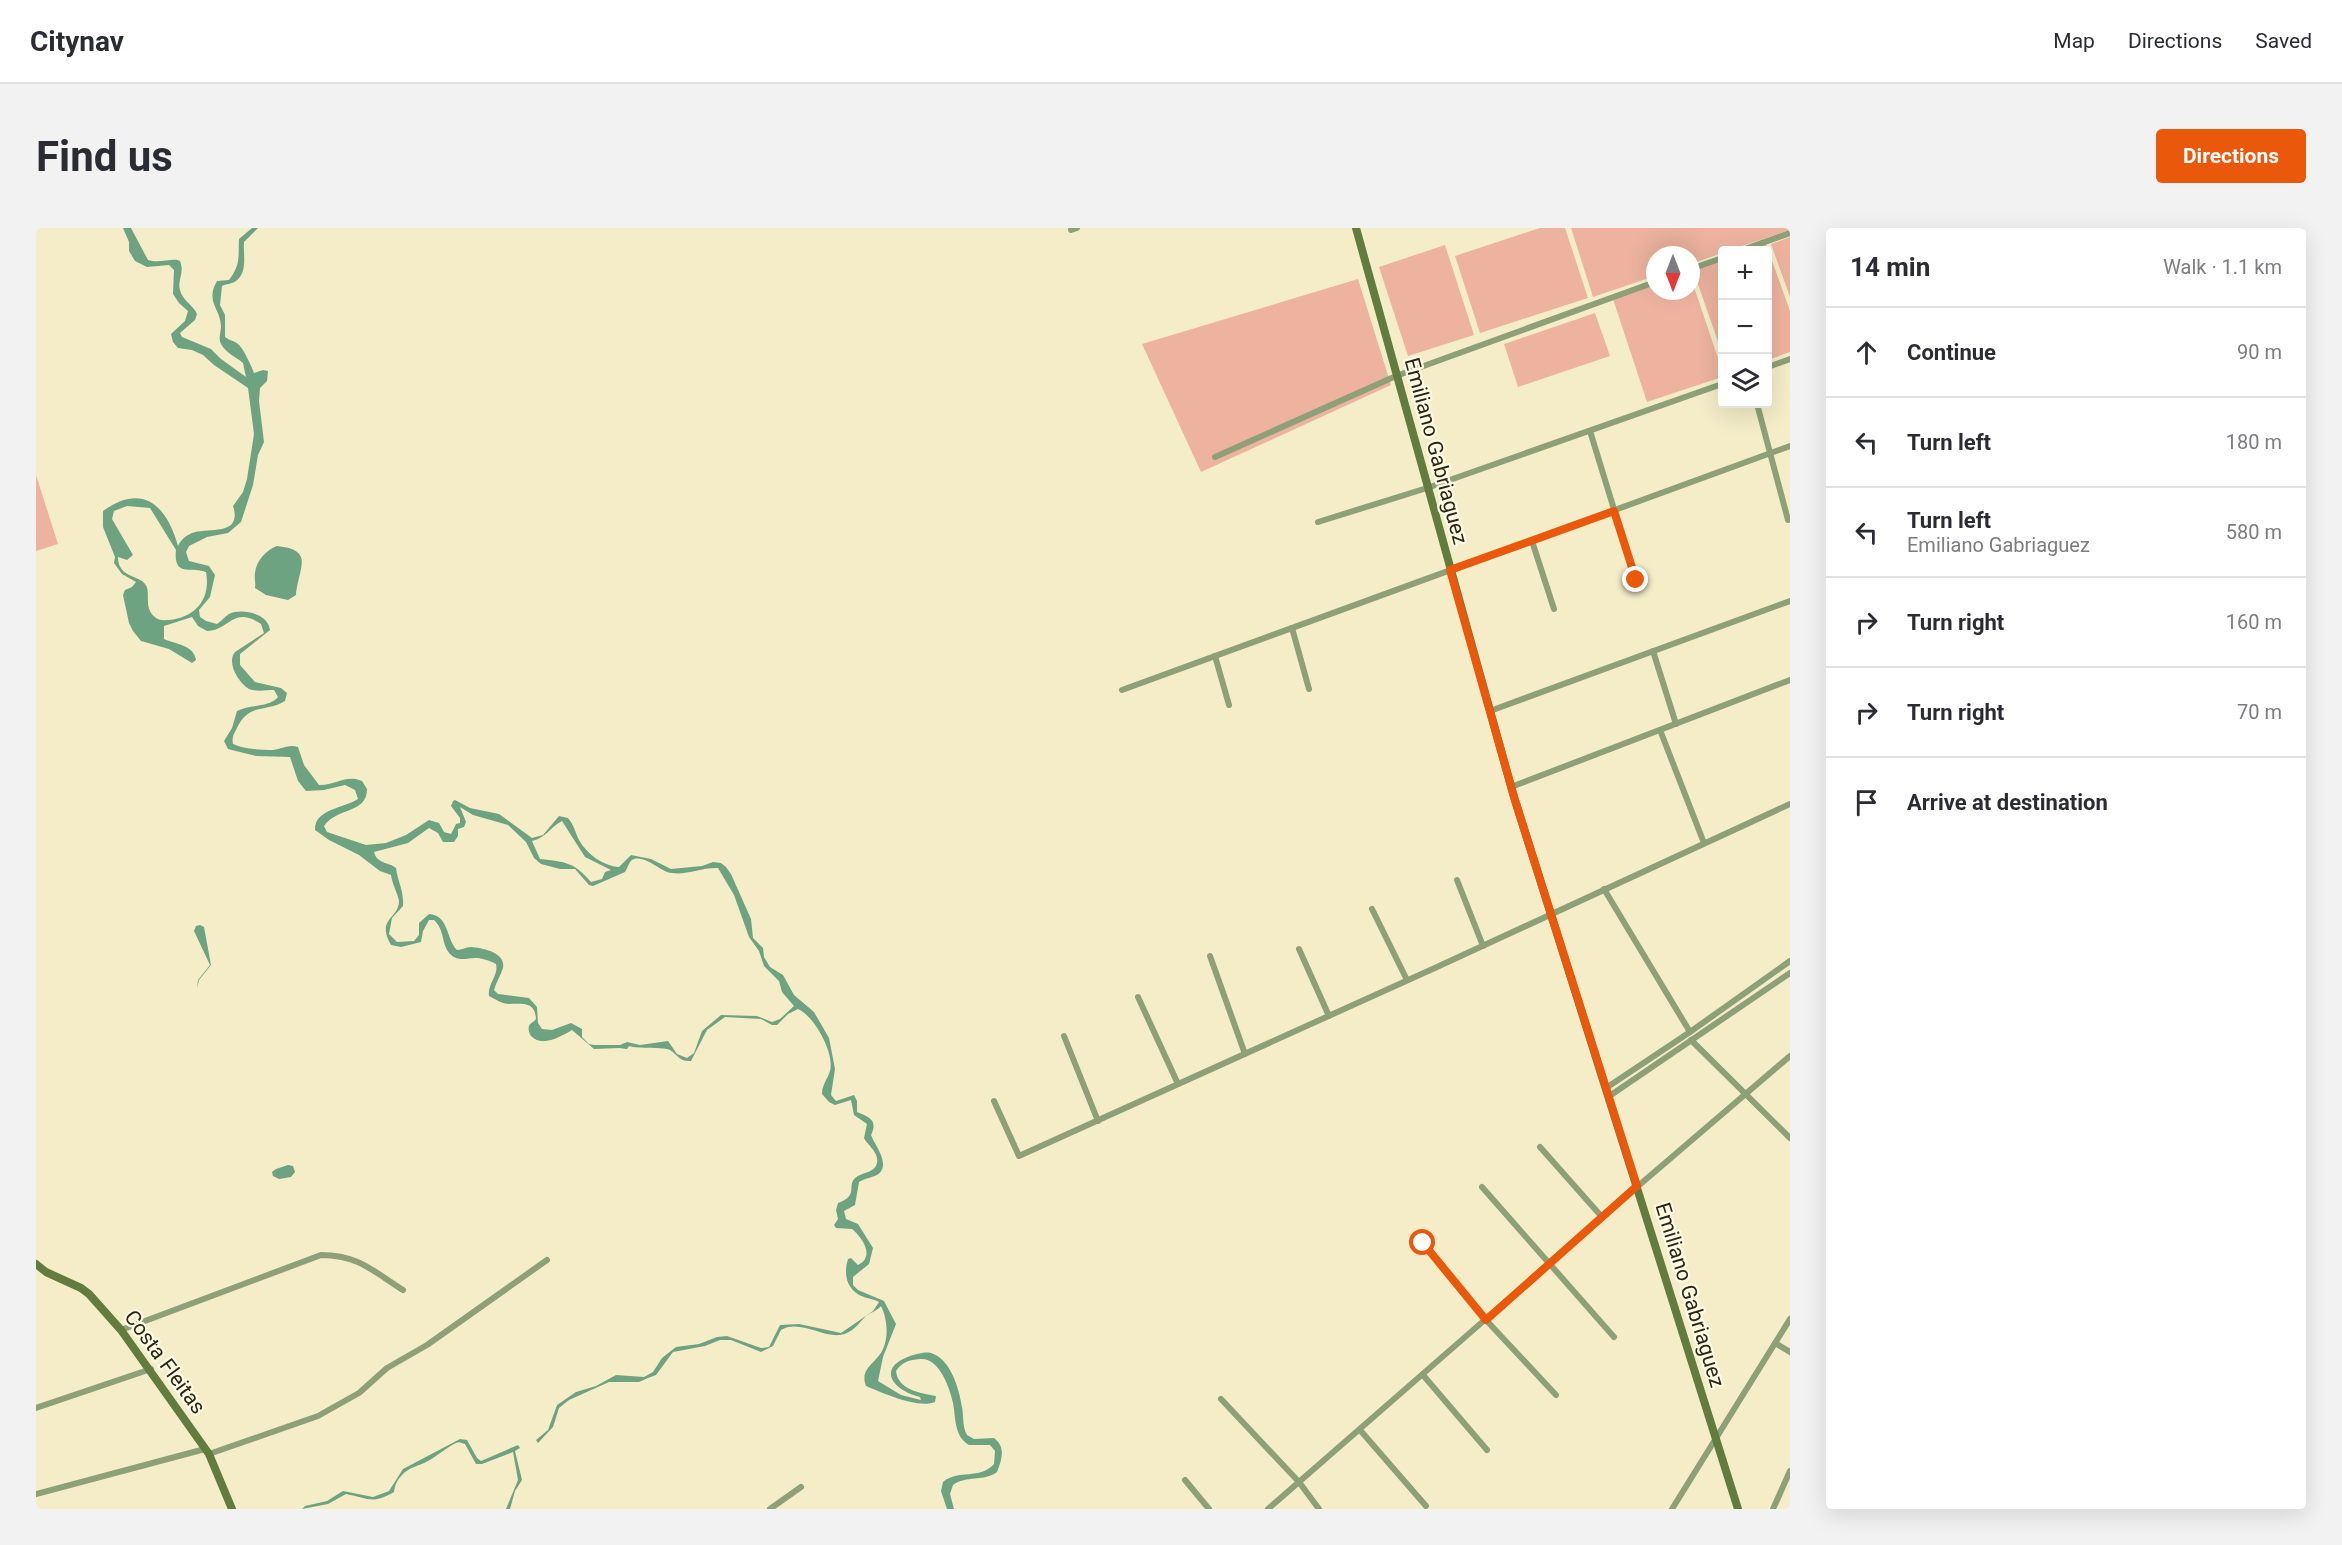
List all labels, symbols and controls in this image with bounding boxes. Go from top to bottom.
text: Citynav [30,25,124,58]
text: Map [2053,29,2095,53]
text: Directions [2128,29,2222,53]
text: Saved [2255,29,2312,53]
button: Directions [2156,129,2306,183]
text: Find us [36,132,173,181]
north arrow [1646,246,1700,300]
map controls [1718,246,1772,408]
button: + [1718,246,1772,300]
text: 14 min [1850,252,1930,282]
text: Walk · 1.1 km [2163,255,2282,279]
button: − [1718,300,1772,354]
icon: ahead [1850,336,1883,369]
text: Continue [1907,340,1996,365]
text: 90 m [2237,340,2282,364]
button: layers [1718,354,1772,408]
street label: Emiliano Gabriaguez [1400,355,1472,547]
icon: left [1850,426,1883,459]
text: Turn left [1907,430,1991,455]
text: 180 m [2226,430,2282,454]
text: Turn left [1907,508,1991,533]
icon: left [1850,516,1883,549]
text: 580 m [2226,520,2282,544]
text: Emiliano Gabriaguez [1907,533,2090,557]
route end [1622,566,1648,592]
icon: right [1850,606,1883,639]
text: Turn right [1907,610,2004,635]
text: 160 m [2226,610,2282,634]
icon: right [1850,696,1883,729]
text: Turn right [1907,700,2004,725]
text: 70 m [2237,700,2282,724]
icon: arrive [1850,786,1883,819]
text: Arrive at destination [1907,790,2108,815]
street label: Emiliano Gabriaguez [1650,1200,1730,1390]
route start [1409,1229,1435,1255]
street label: Costa Fleitas [119,1306,211,1418]

